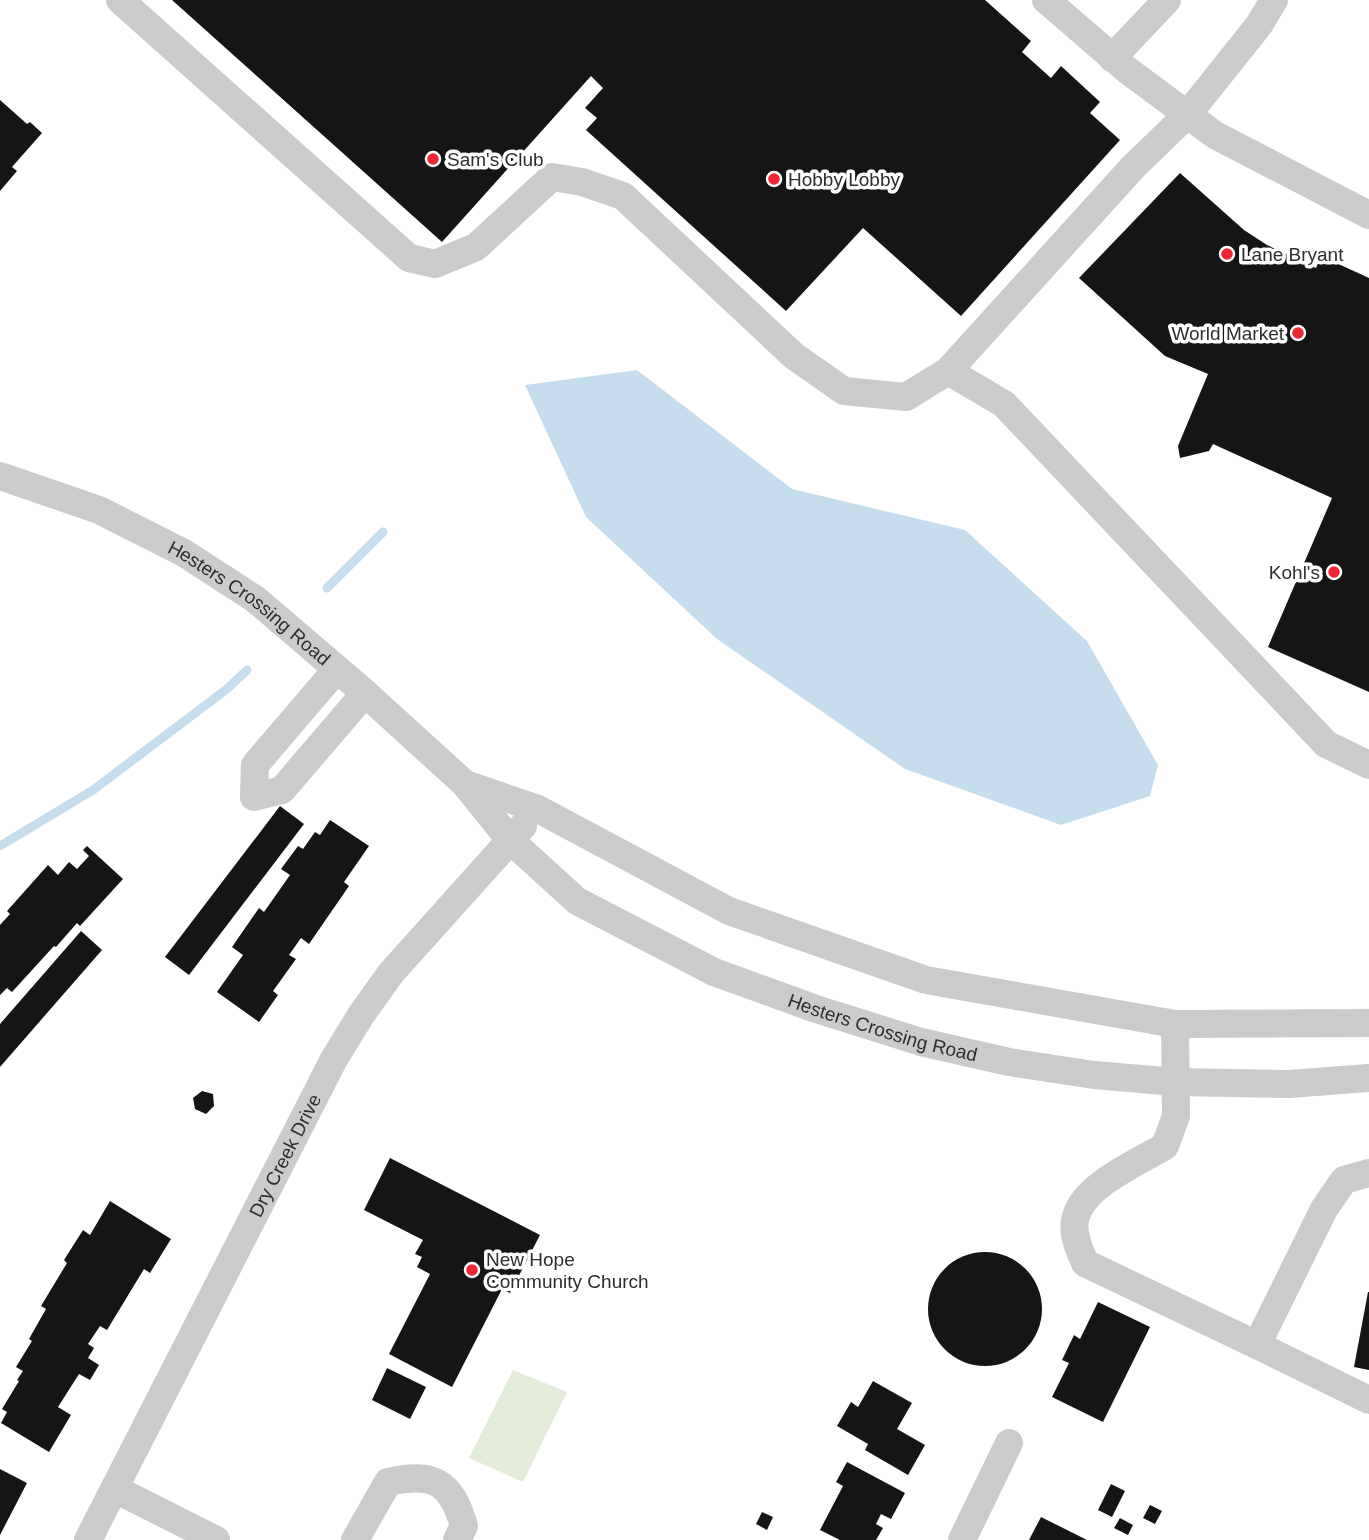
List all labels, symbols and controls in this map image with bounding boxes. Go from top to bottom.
place label: Sam's Club [447,149,544,170]
marker: Sam's Club [425,151,441,167]
place label: Hobby Lobby [788,169,900,190]
marker: Hobby Lobby [766,171,782,187]
place label: Lane Bryant [1241,244,1344,265]
marker: Lane Bryant [1219,246,1235,262]
place label: World Market [1171,323,1285,344]
marker: World Market [1290,325,1306,341]
street label: Hesters Crossing Road [165,536,335,669]
place label: Kohl's [1269,562,1320,583]
marker: Kohl's [1326,564,1342,580]
street label: Hesters Crossing Road [785,989,979,1065]
street label: Dry Creek Drive [245,1090,325,1220]
place label: New Hope Community Church [486,1249,649,1292]
marker: New Hope Community Church [464,1262,480,1278]

